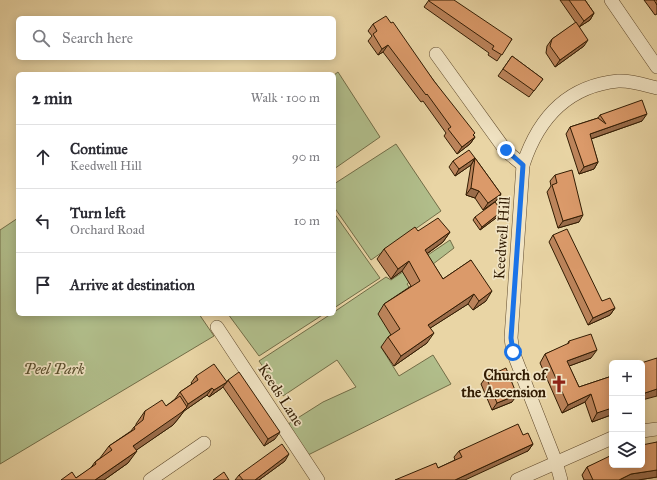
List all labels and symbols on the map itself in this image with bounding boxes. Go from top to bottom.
route end [497,141,515,159]
street label: Keedwell Hill [490,195,514,280]
route start [504,343,522,361]
park label: Peel Park [23,360,85,378]
street label: Keeds Lane [254,360,308,430]
place label: Church of the Ascension [460,366,549,401]
church icon: Church of the Ascension [549,374,569,394]

